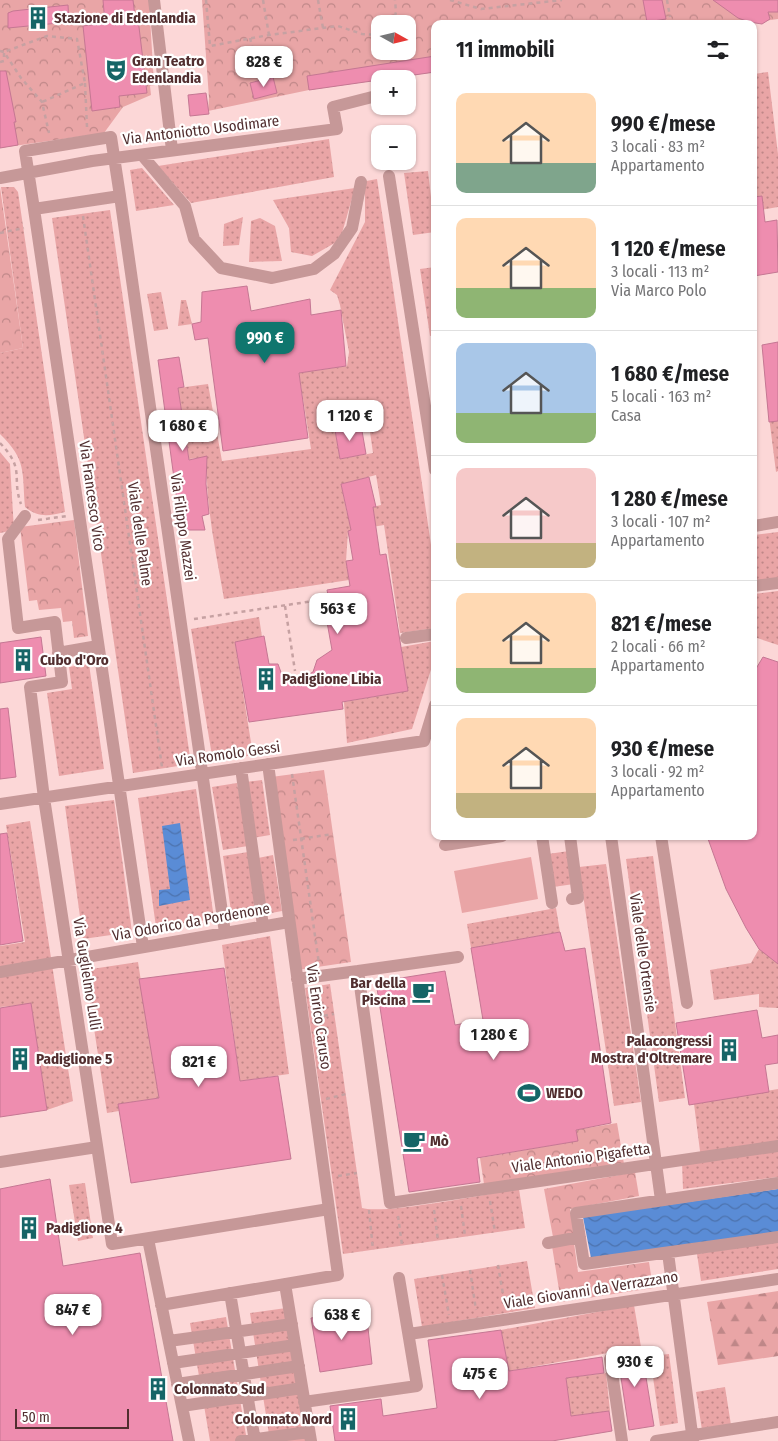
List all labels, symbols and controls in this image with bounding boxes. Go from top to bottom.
building icon: Stazione di Edenlandia [25,5,51,31]
place label: Stazione di Edenlandia [54,9,196,27]
north arrow [371,15,416,60]
map controls [371,15,416,170]
icon: filters [704,36,732,64]
text: 11 immobili [456,37,554,63]
pin: 828 € [229,46,299,88]
place label: Gran Teatro Edenlandia [132,52,204,87]
text: 828 € [246,52,282,71]
theatre icon: Gran Teatro Edenlandia [103,57,129,83]
button: + [371,70,416,115]
street label: Via Antoniotto Usodimare [122,111,280,149]
text: 990 €/mese [611,111,716,137]
icon: home [496,113,556,173]
button: − [371,125,416,170]
text: 3 locali · 83 m² [611,137,705,156]
text: Appartamento [611,156,705,175]
text: 1 120 €/mese [611,236,726,262]
icon: home [496,238,556,298]
text: 3 locali · 113 m² [611,262,709,281]
text: Via Marco Polo [611,281,707,300]
pin: 990 € [230,322,300,364]
text: 990 € [246,328,284,347]
text: 1 680 €/mese [611,361,729,387]
icon: home [496,363,556,423]
text: 5 locali · 163 m² [611,387,711,406]
pin: 1 120 € [304,400,396,442]
text: 1 120 € [328,406,372,425]
text: Casa [611,406,641,425]
pin: 1 680 € [137,410,229,452]
text: 1 680 € [159,416,207,435]
street label: Via Francesco Vico [75,440,109,552]
street label: Via Filippo Mazzei [167,472,199,582]
street label: Viale delle Palme [124,481,156,587]
text: 1 280 €/mese [611,486,728,512]
icon: home [496,488,556,548]
text: 3 locali · 107 m² [611,512,711,531]
text: Appartamento [611,531,705,550]
pin: 563 € [303,592,373,635]
text: 563 € [320,599,356,618]
text: 821 €/mese [611,611,712,637]
icon: home [496,613,556,673]
text: 2 locali · 66 m² [611,637,706,656]
building icon: Cubo d'Oro [10,647,36,673]
place label: Cubo d'Oro [40,651,109,669]
text: Appartamento [611,656,705,675]
building icon: Padiglione Libia [253,666,279,692]
place label: Padiglione Libia [282,670,382,688]
text: 930 €/mese [611,736,714,762]
street label: Via Romolo Gessi [175,738,281,770]
icon: home [496,738,556,798]
text: 3 locali · 92 m² [611,762,704,781]
text: Appartamento [611,781,705,800]
street label: Viale delle Ortensie [626,892,660,1014]
street label: Via Odorico da Pordenone [111,899,271,945]
street label: Via Guglielmo Lulli [69,916,105,1032]
street label: Via Enrico Caruso [303,963,335,1071]
place label: Bar della Piscina [350,974,407,1009]
cafe icon: Bar della Piscina [410,979,436,1005]
pin: 1 280 € [448,1018,540,1061]
text: 1 280 € [471,1025,517,1044]
place label: Palacongressi Mostra d'Oltremare [591,1032,712,1067]
building icon: Palacongressi Mostra d'Oltremare [716,1037,742,1063]
building icon: Padiglione 5 [7,1046,33,1072]
pin: 821 € [164,1046,234,1088]
place label: Padiglione 5 [36,1050,112,1068]
text: 821 € [182,1052,216,1071]
sports icon: WEDO [516,1080,542,1106]
place label: WEDO [546,1084,583,1102]
cafe icon: Mò [401,1128,427,1154]
place label: Mò [430,1132,449,1150]
street label: Viale Antonio Pigafetta [511,1139,651,1177]
building icon: Padiglione 4 [16,1215,42,1241]
place label: Padiglione 4 [46,1219,123,1237]
street label: Viale Giovanni da Verrazzano [503,1267,680,1313]
pin: 847 € [38,1294,108,1336]
pin: 638 € [307,1298,377,1341]
text: 847 € [55,1300,91,1319]
text: 638 € [324,1305,360,1324]
pin: 930 € [600,1346,670,1388]
text: 930 € [617,1352,653,1371]
pin: 475 € [445,1358,515,1400]
text: 475 € [463,1364,497,1383]
building icon: Colonnato Sud [145,1376,171,1402]
place label: Colonnato Sud [174,1380,265,1398]
scale bar [15,1406,129,1429]
building icon: Colonnato Nord [335,1406,361,1432]
text: 50 m [22,1409,50,1426]
place label: Colonnato Nord [235,1410,332,1428]

